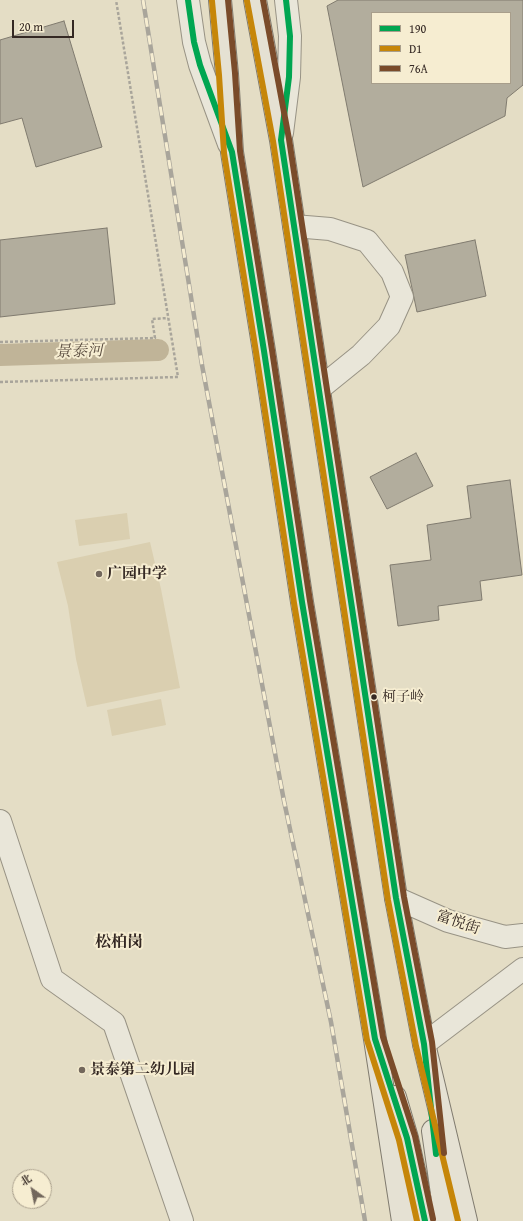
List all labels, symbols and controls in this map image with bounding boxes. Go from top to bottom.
scale bar [14,12,76,38]
legend [371,12,511,84]
text: 20 m [19,18,43,35]
text: 190 [409,20,426,37]
text: D1 [409,40,422,57]
text: 76A [409,60,428,77]
water label: 景泰河 [55,342,103,362]
place label: 广园中学 [107,565,167,583]
marker: 广园中学 [94,569,104,579]
place label: 柯子岭 [382,689,424,705]
marker: 柯子岭 [369,692,379,702]
street label: 富悦街 [434,907,482,939]
district label: 松柏岗 [95,933,143,953]
place label: 景泰第二幼儿园 [90,1061,195,1079]
marker: 景泰第二幼儿园 [77,1065,87,1075]
north arrow [12,1169,52,1209]
text: 北 [17,1170,35,1189]

